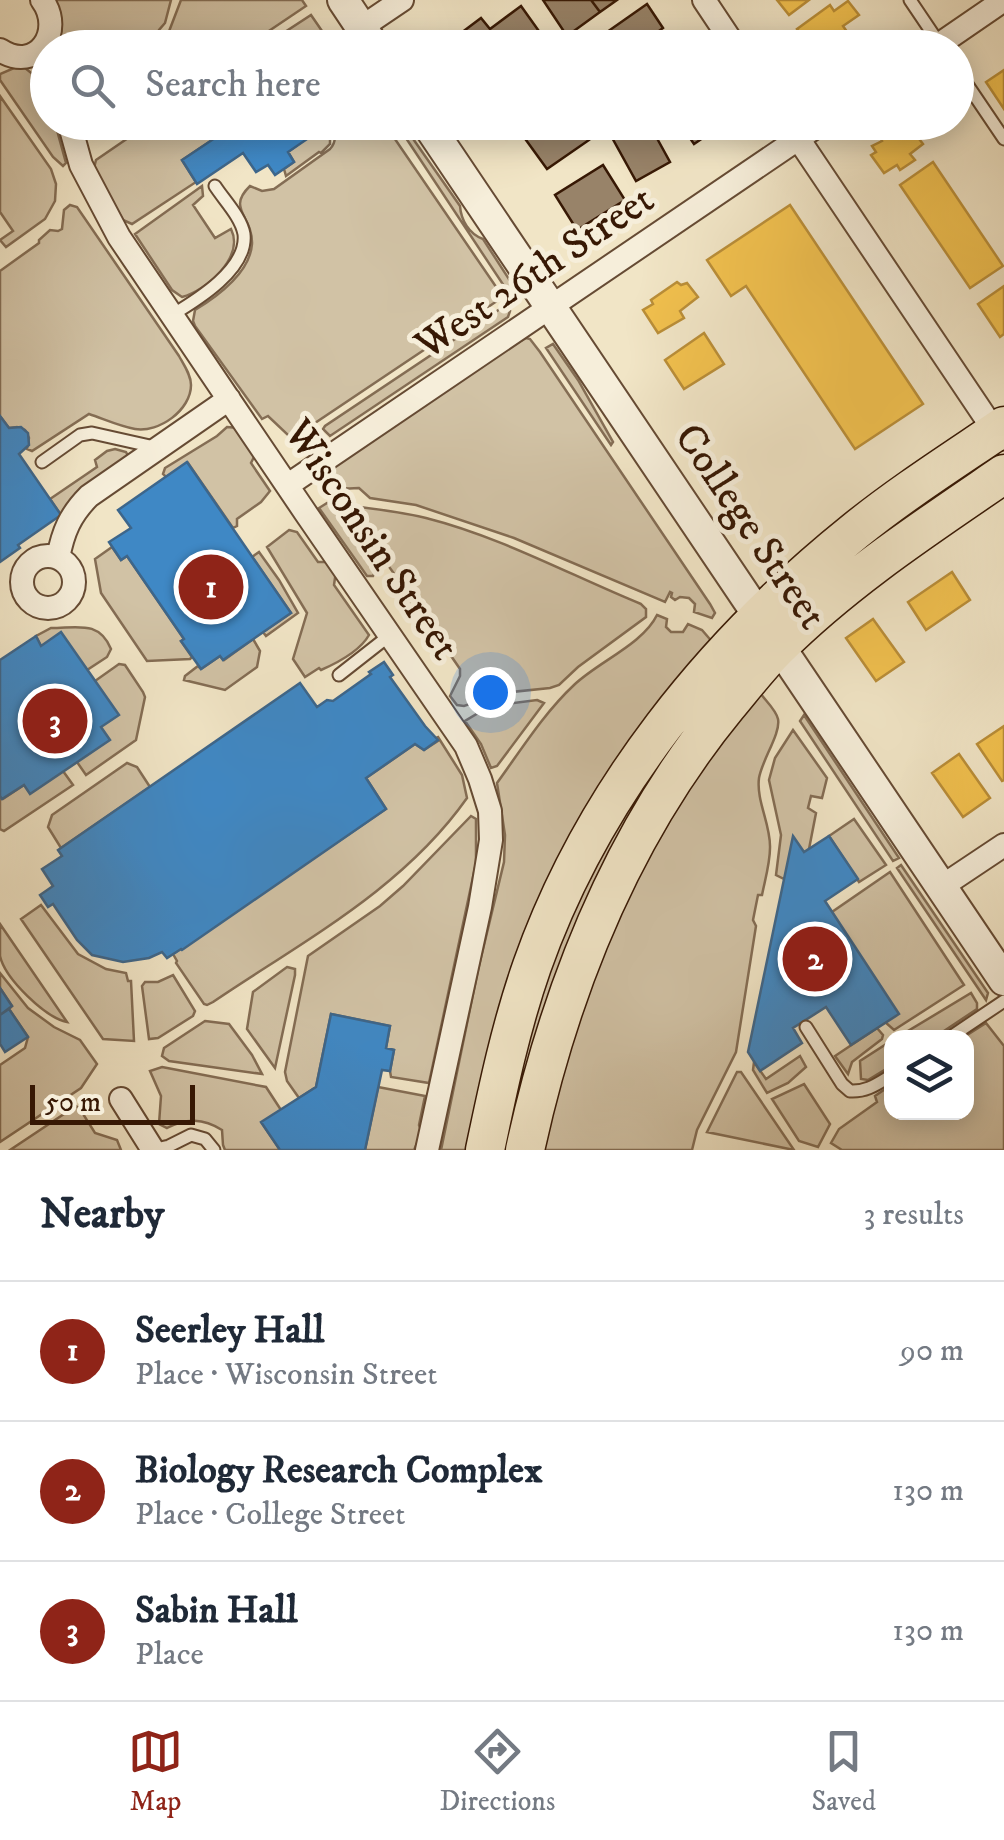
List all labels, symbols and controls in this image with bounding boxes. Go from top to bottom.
search box [30,30,974,140]
icon: search [65,58,120,113]
text: Search here [145,61,321,109]
street label: West 26th Street [405,174,664,372]
street label: Wisconsin Street [271,409,471,670]
street label: College Street [662,414,838,640]
pin: 1 [178,550,244,624]
your location [465,667,516,718]
pin: 3 [22,684,88,758]
pin: 2 [782,922,848,996]
map controls [884,1030,974,1120]
button: layers [884,1030,974,1120]
scale bar [30,1080,195,1124]
text: 50 m [45,1085,101,1120]
text: Nearby [40,1189,164,1241]
text: 3 results [863,1195,964,1235]
text: Seerley Hall [135,1307,324,1355]
text: 1 [67,1331,78,1371]
text: 90 m [900,1331,964,1371]
text: Place · Wisconsin Street [135,1355,438,1395]
text: Biology Research Complex [135,1447,543,1495]
text: 2 [65,1471,80,1511]
text: 130 m [892,1471,964,1511]
text: Place · College Street [135,1495,406,1535]
text: Sabin Hall [135,1587,298,1635]
text: 3 [67,1611,78,1651]
text: 130 m [892,1611,964,1651]
text: Place [135,1635,204,1675]
tab: Map [128,1724,183,1819]
tab: Directions [439,1724,555,1819]
tab: Saved [812,1724,876,1819]

